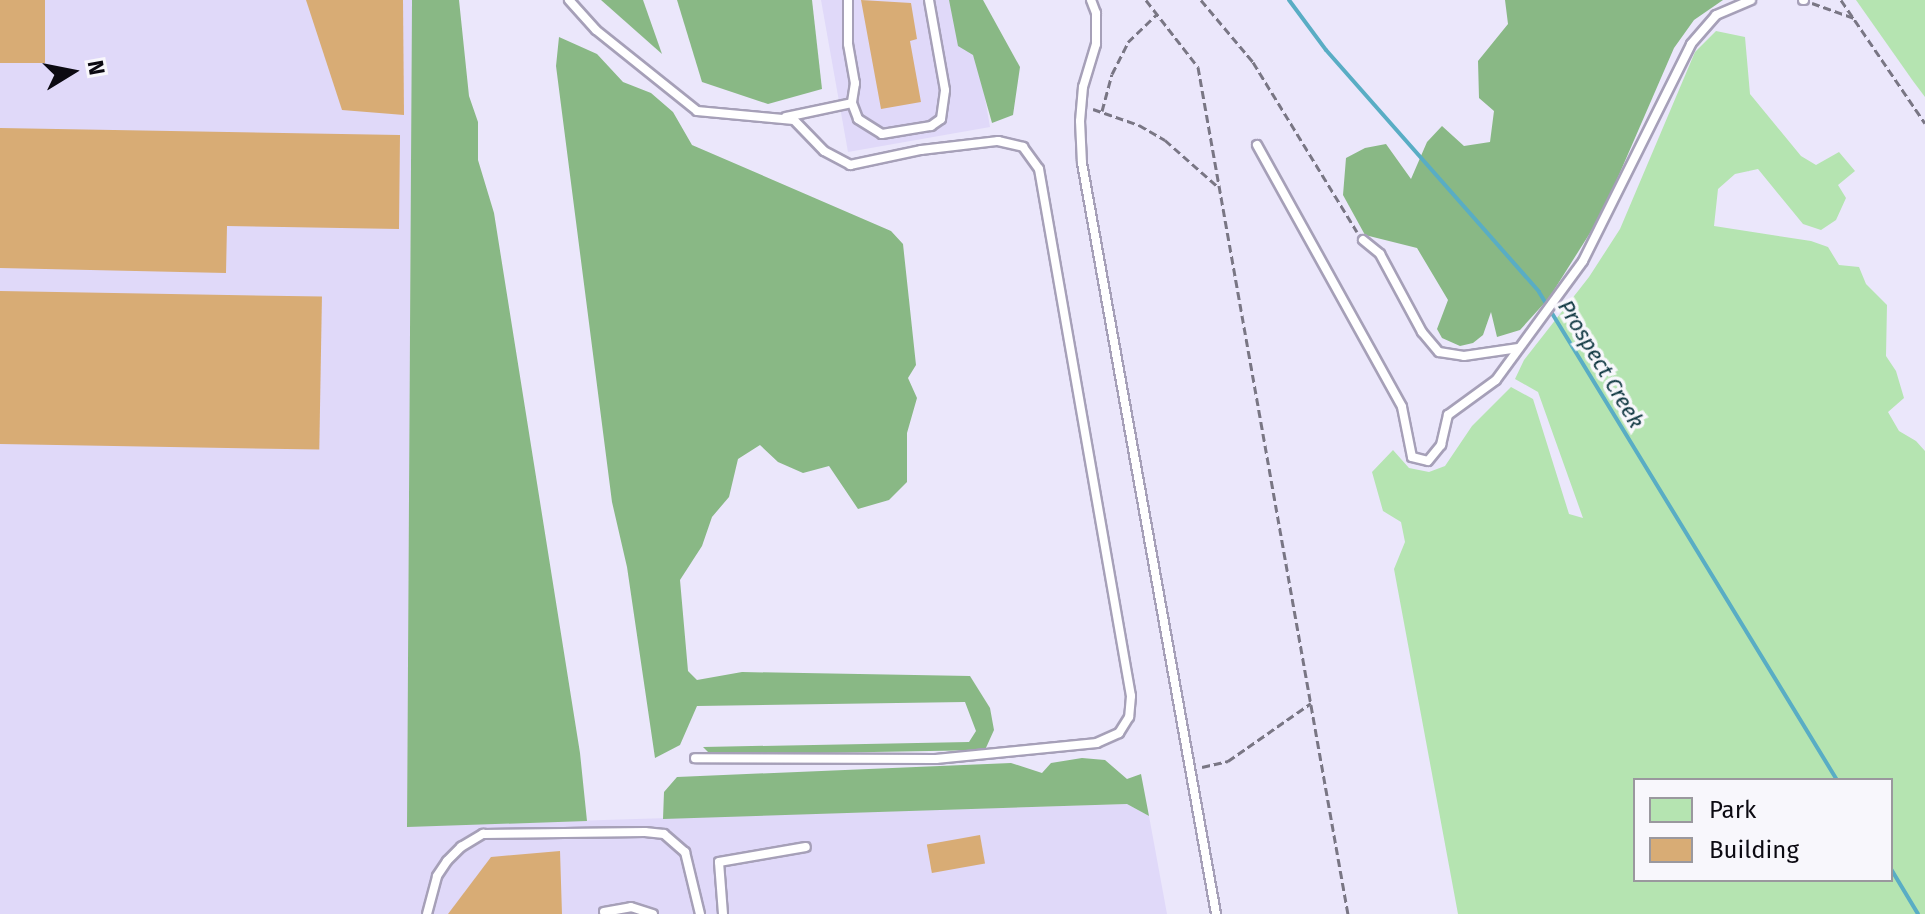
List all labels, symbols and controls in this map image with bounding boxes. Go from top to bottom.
north arrow [32,32,112,112]
text: N [82,58,111,77]
water label: Prospect Creek [1552,295,1650,433]
legend [1633,778,1893,882]
text: Park [1709,796,1756,824]
text: Building [1709,836,1799,864]

